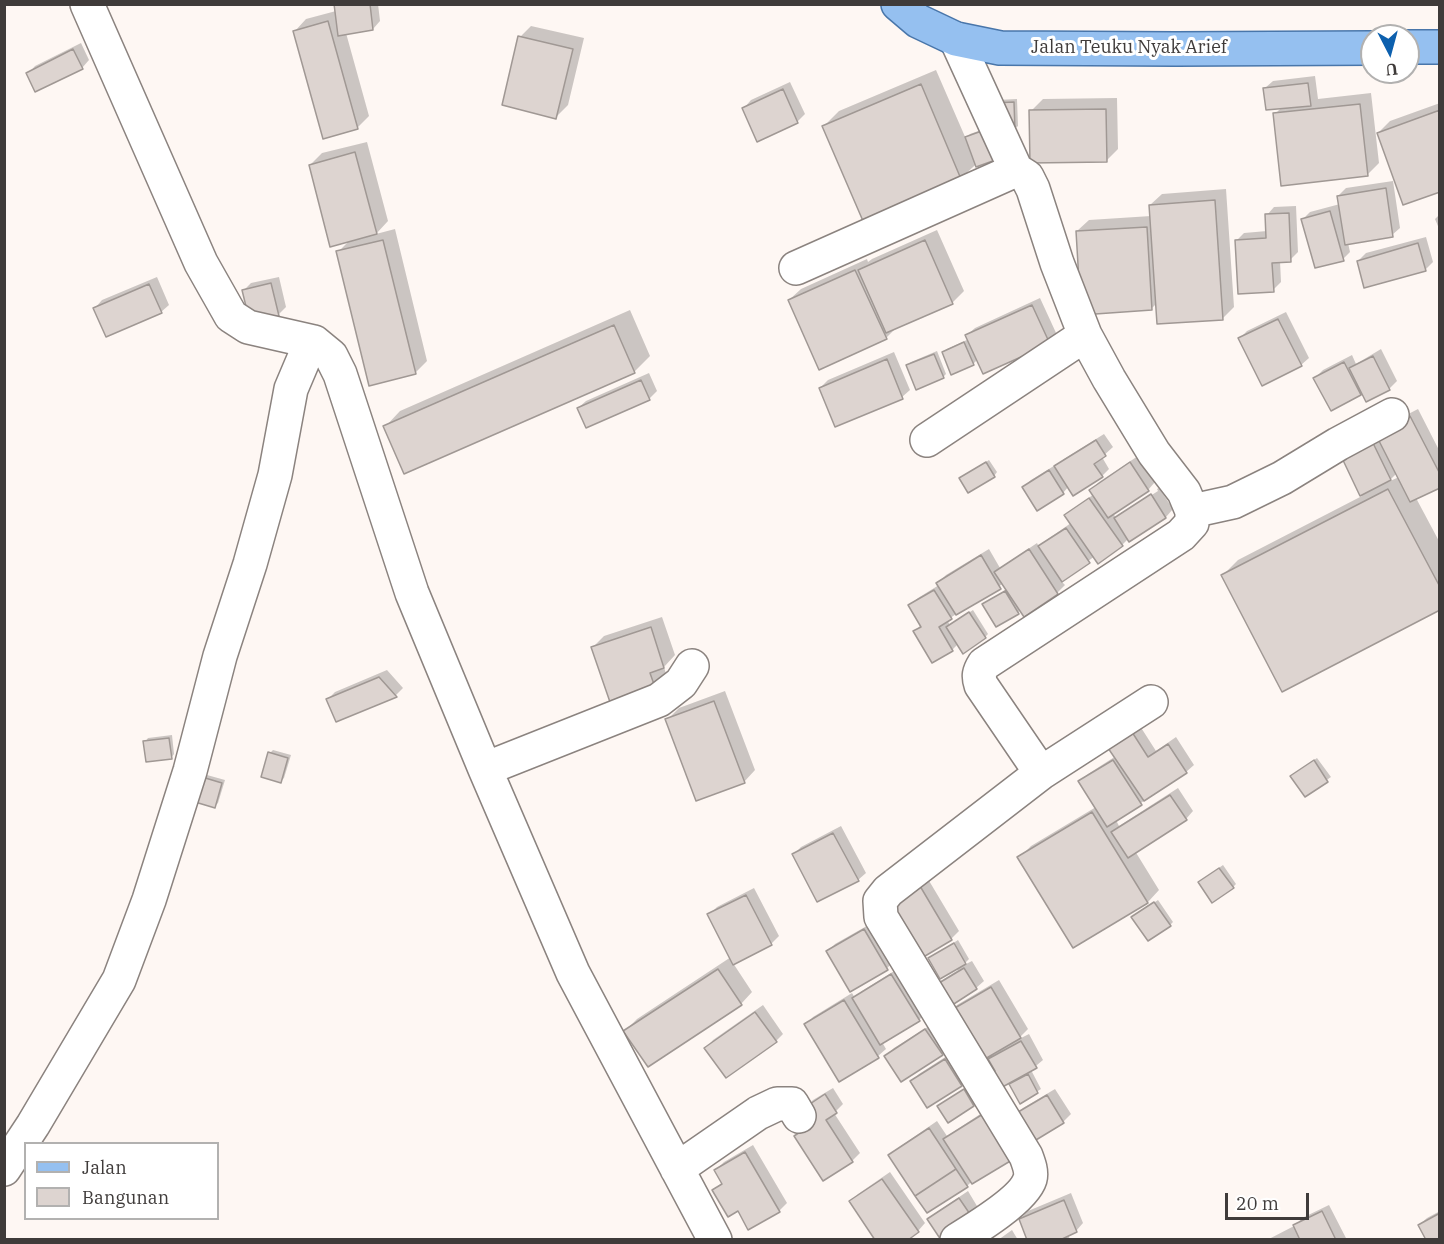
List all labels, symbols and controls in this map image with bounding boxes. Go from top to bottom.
north arrow [1360,24,1420,84]
street label: Jalan Teuku Nyak Arief [1031,37,1227,59]
text: U [1385,59,1399,81]
legend [24,1142,219,1220]
text: Jalan [82,1156,127,1179]
scale bar [1228,1181,1312,1219]
text: Bangunan [82,1186,169,1209]
text: 20 m [1236,1192,1279,1215]

